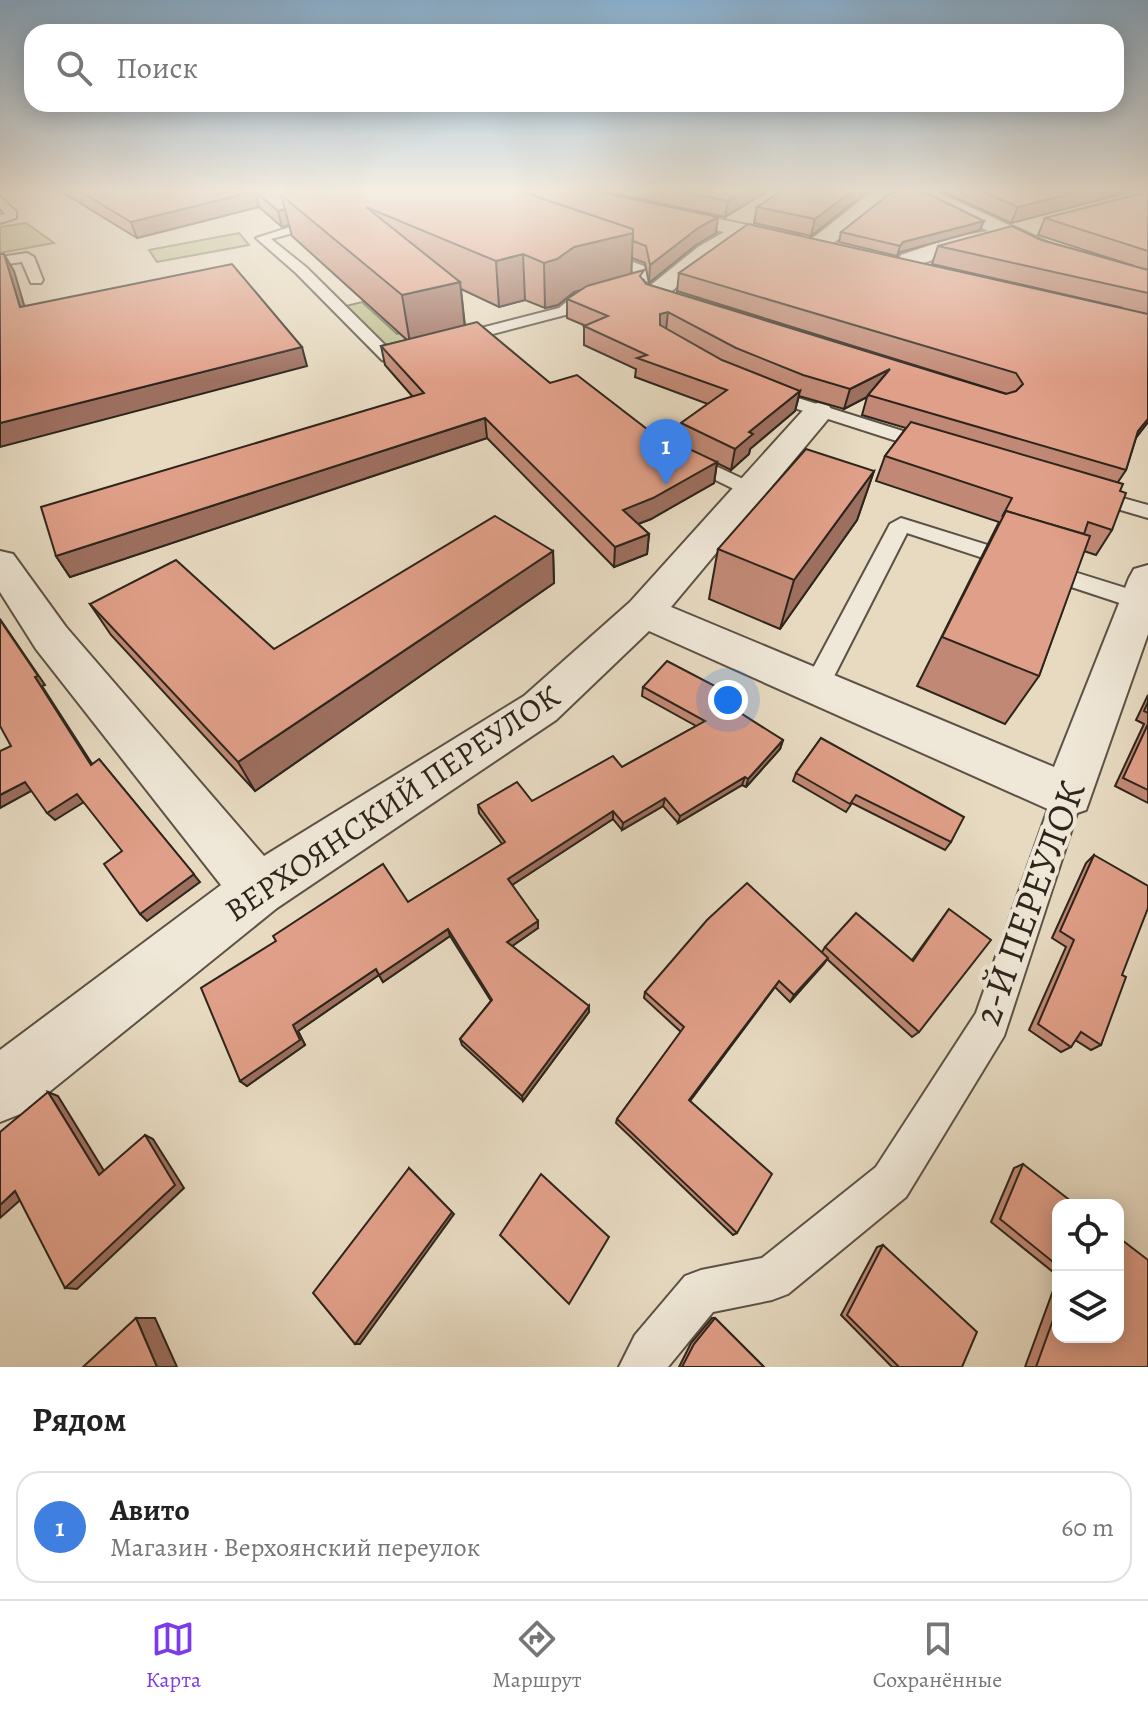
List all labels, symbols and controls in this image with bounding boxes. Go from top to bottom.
search box [24,24,1124,112]
icon: search [52,46,96,90]
text: Поиск [116,48,198,88]
pin: 1 [640,419,692,485]
street label: ВЕРХОЯНСКИЙ ПЕРЕУЛОК [216,674,569,932]
your location [708,680,748,720]
street label: 2-Й ПЕРЕУЛОК [961,774,1097,1032]
map controls [1052,1199,1124,1343]
button: locate [1052,1199,1124,1271]
button: layers [1052,1271,1124,1343]
text: Рядом [32,1396,126,1443]
text: Авито [110,1490,190,1530]
text: 1 [55,1510,65,1545]
text: 60 m [1061,1510,1114,1545]
text: Магазин · Верхоянский переулок [110,1530,480,1565]
tab: Карта [146,1617,201,1695]
tab: Маршрут [492,1617,581,1695]
tab: Сохранённые [873,1617,1002,1695]

